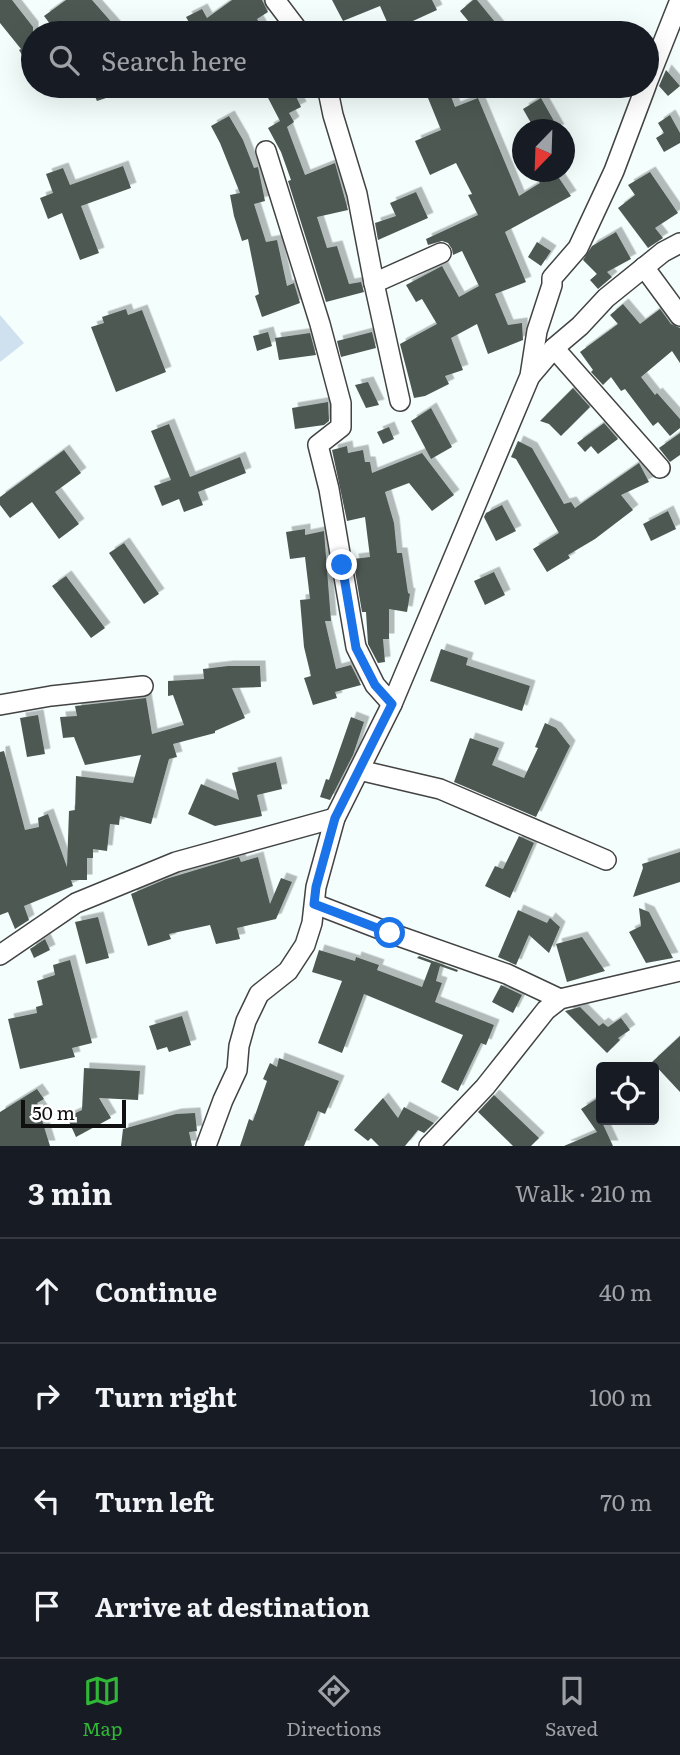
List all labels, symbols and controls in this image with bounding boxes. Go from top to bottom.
search box [21,21,659,98]
text: Search here [101,40,247,79]
icon: search [45,41,83,79]
north arrow [512,119,575,182]
route end [326,549,357,580]
route start [374,917,405,948]
map controls [596,1062,659,1125]
button: locate [596,1062,659,1125]
scale bar [21,1097,126,1129]
text: 50 m [32,1098,75,1126]
text: 3 min [28,1170,112,1214]
text: Walk · 210 m [515,1175,652,1209]
text: Continue [95,1271,217,1310]
icon: ahead [28,1272,66,1310]
text: 40 m [599,1274,652,1308]
text: Turn right [95,1376,237,1415]
icon: right [28,1377,66,1415]
text: 100 m [589,1379,652,1413]
text: Turn left [95,1481,214,1520]
icon: left [28,1482,66,1520]
text: 70 m [600,1484,652,1518]
text: Arrive at destination [95,1586,370,1625]
icon: arrive [28,1587,66,1625]
tab: Map [82,1672,122,1742]
tab: Directions [286,1672,381,1742]
tab: Saved [545,1672,598,1742]

